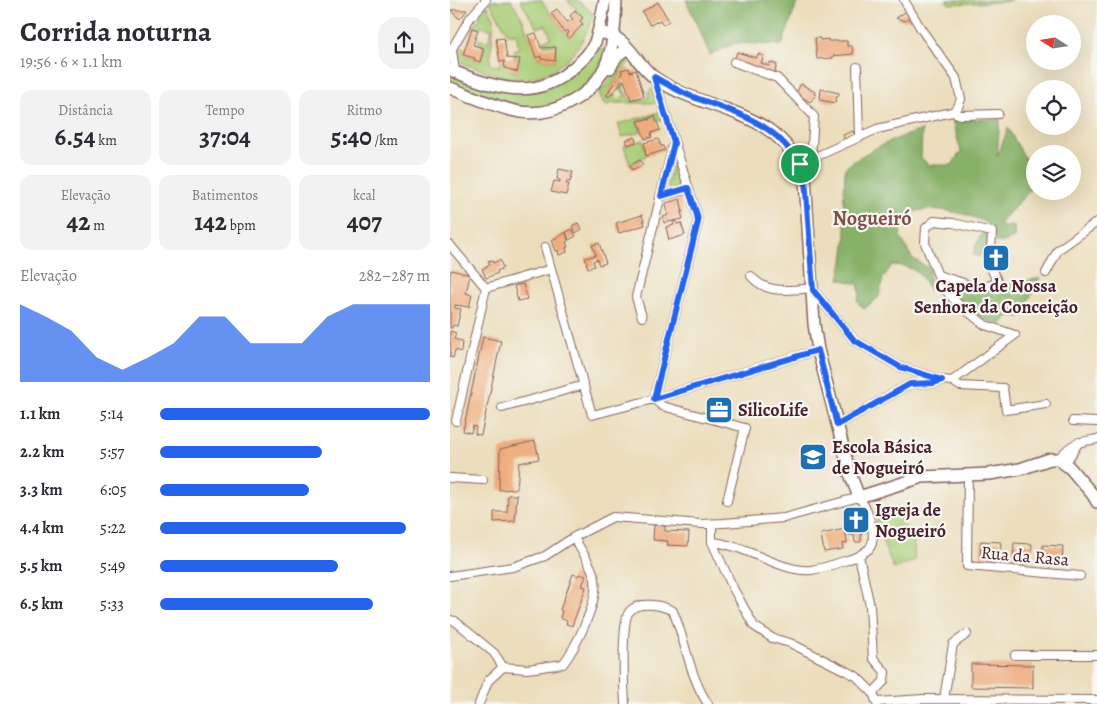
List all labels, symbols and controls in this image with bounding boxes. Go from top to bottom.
text: Corrida noturna [20,13,211,51]
north arrow [1026,15,1081,70]
map controls [1026,15,1081,200]
button: share [378,17,430,69]
text: 19:56 · 6 × 1.1 km [20,51,122,73]
button: locate [1026,80,1081,135]
text: Distância [58,101,113,120]
text: Tempo [205,101,245,120]
text: Ritmo [347,101,382,120]
text: 6.54 [54,120,95,154]
text: 37:04 [199,120,251,154]
text: 5:40 [331,120,372,154]
text: km [95,131,117,150]
text: /km [372,131,398,150]
pin [779,143,821,185]
button: layers [1026,145,1081,200]
icon: arrive [786,150,814,178]
text: Elevação [61,186,111,205]
text: Batimentos [192,186,258,205]
text: kcal [353,186,376,205]
text: 42 [67,205,90,239]
text: 142 [194,205,227,239]
text: 407 [347,205,382,239]
district label: Nogueiró [833,205,911,232]
text: m [90,216,105,235]
text: bpm [227,216,256,235]
church icon: Capela de Nossa Senhora da Conceição [981,243,1011,273]
text: Elevação [20,265,77,287]
text: 282–287 m [359,265,430,287]
place label: Capela de Nossa Senhora da Conceição [914,274,1078,319]
office icon: SilicoLife [704,395,734,425]
place label: SilicoLife [738,398,808,422]
text: 1.1 km [20,403,60,425]
text: 5:14 [100,403,123,425]
place label: Escola Básica de Nogueiró [832,435,932,480]
text: 2.2 km [20,441,64,463]
text: 5:57 [100,441,124,463]
school or university icon: Escola Básica de Nogueiró [798,442,828,472]
text: 3.3 km [20,479,63,501]
text: 6:05 [100,479,127,501]
place label: Igreja de Nogueiró [875,498,946,543]
church icon: Igreja de Nogueiró [841,505,871,535]
text: 4.4 km [20,517,64,539]
text: 5:22 [100,517,126,539]
street label: Rua da Rasa [980,540,1071,572]
text: 5.5 km [20,555,63,577]
text: 5:49 [100,555,125,577]
text: 6.5 km [20,593,63,615]
text: 5:33 [100,593,124,615]

